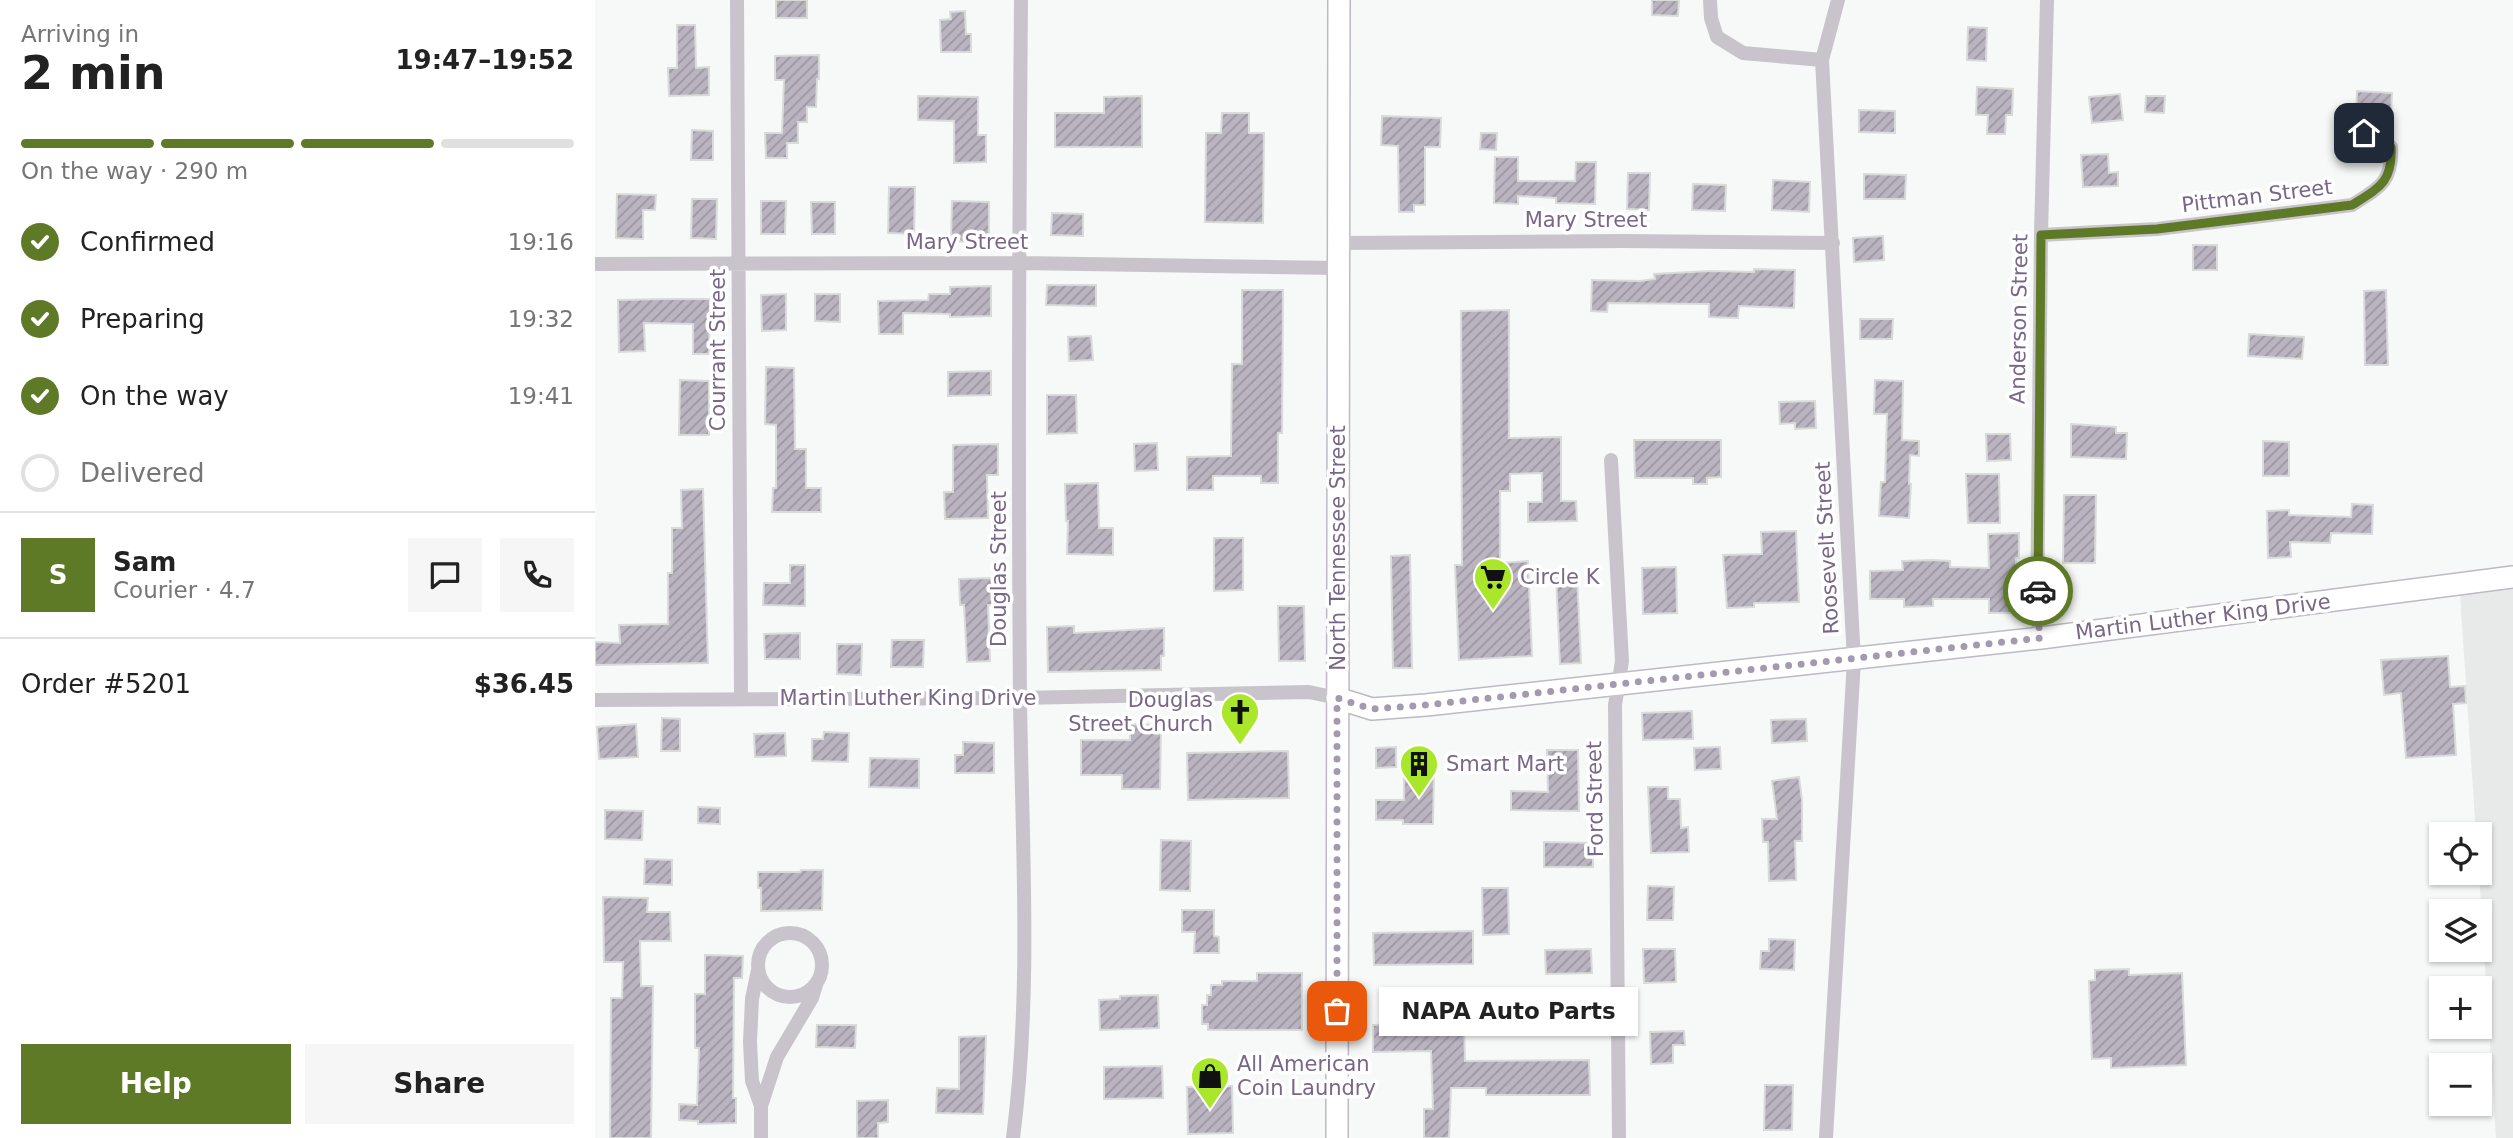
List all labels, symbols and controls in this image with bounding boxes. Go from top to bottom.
text: Arriving in [21,21,139,47]
text: 19:47–19:52 [395,45,574,75]
text: 2 min [21,46,165,100]
pin [2334,103,2394,163]
icon: home [2345,114,2383,152]
text: On the way · 290 m [21,158,248,184]
street label: Pittman Street [2180,175,2334,217]
street label: Mary Street [1525,208,1647,232]
icon: check [21,223,59,261]
text: Confirmed [80,227,215,257]
text: 19:16 [508,229,574,255]
street label: Mary Street [906,230,1028,254]
street label: Anderson Street [2006,234,2032,404]
street label: Courrant Street [706,269,730,431]
icon: check [21,300,59,338]
text: Preparing [80,304,205,334]
text: 19:32 [508,306,574,332]
icon: check [21,377,59,415]
text: On the way [80,381,229,411]
text: 19:41 [508,383,574,409]
street label: North Tennessee Street [1326,425,1350,671]
text: Delivered [80,458,204,488]
street label: Roosevelt Street [1810,461,1844,635]
street label: Douglas Street [987,491,1011,647]
button: chat [408,538,482,612]
button: phone [500,538,574,612]
text: Sam [113,547,176,577]
supermarket icon: Circle K [1472,556,1514,611]
courier [2003,556,2073,626]
text: S [49,560,67,590]
place label: Circle K [1520,565,1601,589]
icon: car [2019,572,2057,610]
text: Courier · 4.7 [113,577,256,603]
street label: Martin Luther King Drive [2074,589,2332,645]
text: Order #5201 [21,669,191,699]
text: $36.45 [474,669,574,699]
street label: Martin Luther King Drive [780,686,1037,710]
place label: Douglas Street Church [1068,688,1213,736]
church icon: Douglas Street Church [1219,691,1261,746]
street label: Ford Street [1582,741,1608,857]
building icon: Smart Mart [1398,743,1440,798]
place label: Smart Mart [1446,752,1564,776]
map controls [2429,822,2492,1116]
button: locate [2429,822,2492,885]
button: layers [2429,899,2492,962]
button: + [2429,976,2492,1039]
pin [1307,981,1367,1041]
callout: NAPA Auto Parts [1379,986,1638,1036]
icon: bag [1318,992,1356,1030]
text: NAPA Auto Parts [1401,998,1616,1024]
button: Help [21,1044,291,1124]
button: Share [305,1044,574,1124]
place label: All American Coin Laundry [1237,1052,1376,1100]
button: − [2429,1053,2492,1116]
shop icon: All American Coin Laundry [1189,1055,1231,1110]

